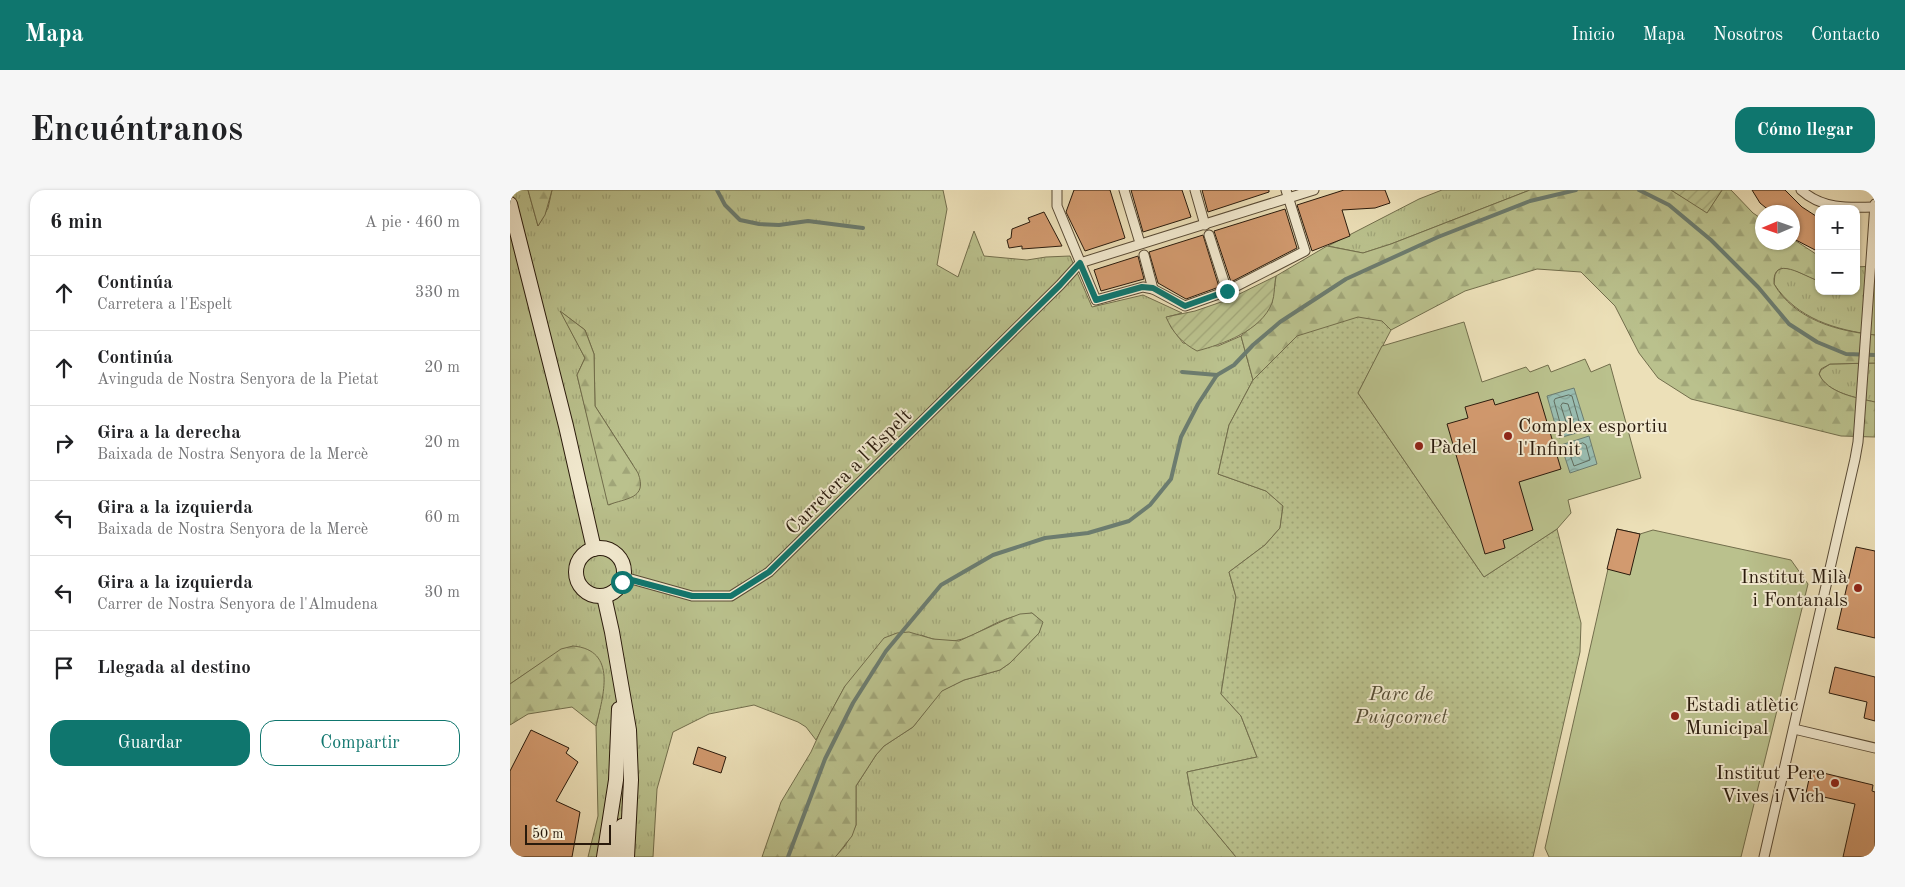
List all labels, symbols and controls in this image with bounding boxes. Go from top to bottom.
text: Mapa [25,23,84,47]
text: Inicio [1572,26,1615,44]
text: Mapa [1643,26,1685,44]
text: Nosotros [1713,26,1783,44]
text: Contacto [1811,26,1880,44]
button: Cómo llegar [1735,107,1875,153]
text: Encuéntranos [30,113,243,148]
north arrow [1755,205,1800,250]
map controls [1815,205,1860,295]
button: + [1815,205,1860,250]
text: 6 min [50,212,103,233]
text: A pie · 460 m [365,215,460,231]
button: − [1815,250,1860,295]
text: Continúa [97,274,173,293]
icon: ahead [50,279,78,307]
route end [1216,280,1239,303]
text: 330 m [415,285,460,301]
text: Carretera a l'Espelt [97,297,232,313]
text: Continúa [97,349,173,368]
icon: ahead [50,354,78,382]
text: 20 m [424,360,460,376]
text: Avinguda de Nostra Senyora de la Pietat [97,372,379,388]
street label: Carretera a l'Espelt [783,406,916,539]
place label: Complex esportiu l'Infinit [1518,417,1668,460]
text: Gira a la derecha [97,424,241,443]
icon: right [50,429,78,457]
marker: Complex esportiu l'Infinit [1502,430,1514,442]
text: 20 m [424,435,460,451]
place label: Pàdel [1429,438,1477,458]
marker: Pàdel [1413,440,1425,452]
text: Baixada de Nostra Senyora de la Mercè [97,447,368,463]
text: Gira a la izquierda [97,499,253,518]
icon: left [50,504,78,532]
text: 60 m [424,510,460,526]
text: Baixada de Nostra Senyora de la Mercè [97,522,368,538]
place label: Institut Milà i Fontanals [1741,568,1848,611]
route start [611,571,634,594]
text: Gira a la izquierda [97,574,253,593]
icon: left [50,579,78,607]
marker: Institut Milà i Fontanals [1852,582,1864,594]
text: 30 m [424,585,460,601]
text: Carrer de Nostra Senyora de l'Almudena [97,597,378,613]
icon: arrive [50,654,78,682]
text: Llegada al destino [97,659,251,678]
park label: Parc de Puigcornet [1353,685,1448,728]
place label: Estadi atlètic Municipal [1685,696,1799,739]
marker: Estadi atlètic Municipal [1669,710,1681,722]
button: Guardar [50,720,250,766]
button: Compartir [260,720,460,766]
place label: Institut Pere Vives i Vich [1716,764,1825,807]
marker: Institut Pere Vives i Vich [1829,777,1841,789]
scale bar [525,822,611,845]
text: 50 m [532,827,563,841]

